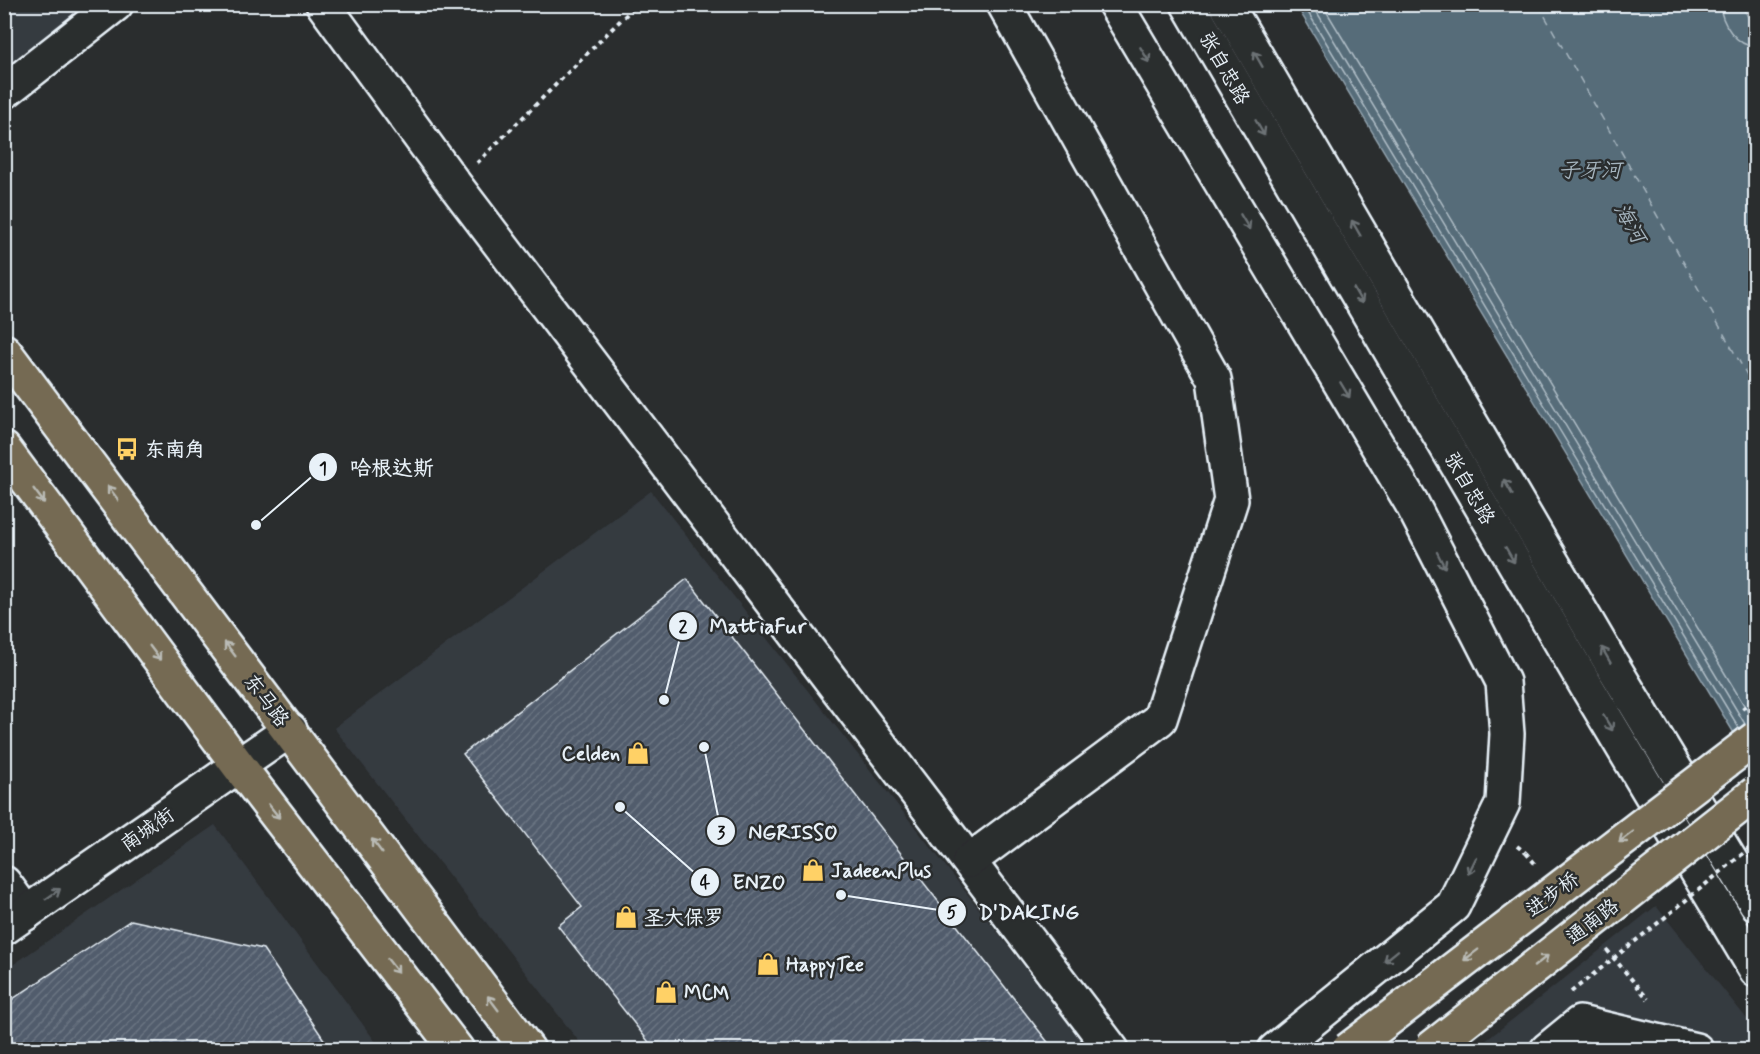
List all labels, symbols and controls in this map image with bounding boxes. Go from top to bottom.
street label: 张自忠路 [1192,27,1256,111]
one-way arrow [1140,46,1152,63]
one-way arrow [1252,51,1264,68]
one-way arrow [1254,119,1266,136]
water label: 子牙河 [1559,157,1624,185]
water label: 海河 [1607,198,1653,251]
one-way arrow [1239,213,1251,230]
one-way arrow [1350,220,1362,237]
one-way arrow [1353,287,1365,304]
one-way arrow [1339,381,1351,398]
bus stop icon: 东南角 [114,436,140,462]
place label: 东南角 [145,437,205,464]
street label: 张自忠路 [1437,447,1501,531]
callout: 哈根达斯 [308,448,446,487]
text: 哈根达斯 [350,455,434,483]
text: 1 [319,457,327,481]
one-way arrow [1501,479,1513,496]
one-way arrow [107,485,120,501]
one-way arrow [33,487,46,503]
one-way arrow [1504,546,1516,563]
one-way arrow [1435,550,1447,568]
callout: MattiaFur [668,607,819,646]
text: MattiaFur [710,613,808,641]
text: 2 [679,615,688,639]
one-way arrow [223,642,236,658]
one-way arrow [149,644,162,660]
one-way arrow [1600,647,1612,664]
street label: 东马路 [237,669,295,734]
one-way arrow [1603,714,1615,731]
shop icon: Celden [625,740,651,766]
place label: Celden [562,741,620,768]
street label: 南城街 [116,802,180,858]
one-way arrow [268,803,280,819]
callout: NGRISSO [706,812,850,851]
text: NGRISSO [748,819,838,847]
text: 3 [717,821,726,845]
one-way arrow [1618,831,1634,843]
one-way arrow [370,839,383,855]
shop icon: JadeenPlus [800,857,826,883]
one-way arrow [1466,857,1478,875]
place label: JadeenPlus [831,858,931,885]
callout: ENZO [690,863,797,902]
street label: 进步桥 [1521,866,1585,924]
text: ENZO [732,869,786,897]
text: 4 [700,871,711,895]
one-way arrow [44,888,60,900]
street label: 通南路 [1561,892,1626,951]
callout: D'DAKING [937,893,1091,932]
text: D'DAKING [979,899,1079,927]
text: 5 [947,901,958,925]
shop icon: 圣大保罗 [613,904,639,930]
place label: 圣大保罗 [644,905,724,932]
one-way arrow [1463,949,1479,962]
one-way arrow [1383,950,1399,963]
shop icon: HappyTee [755,951,781,977]
place label: HappyTee [786,952,864,979]
one-way arrow [1533,955,1549,968]
one-way arrow [386,958,399,974]
shop icon: MCM [653,979,679,1005]
place label: MCM [684,980,730,1007]
one-way arrow [487,995,500,1011]

